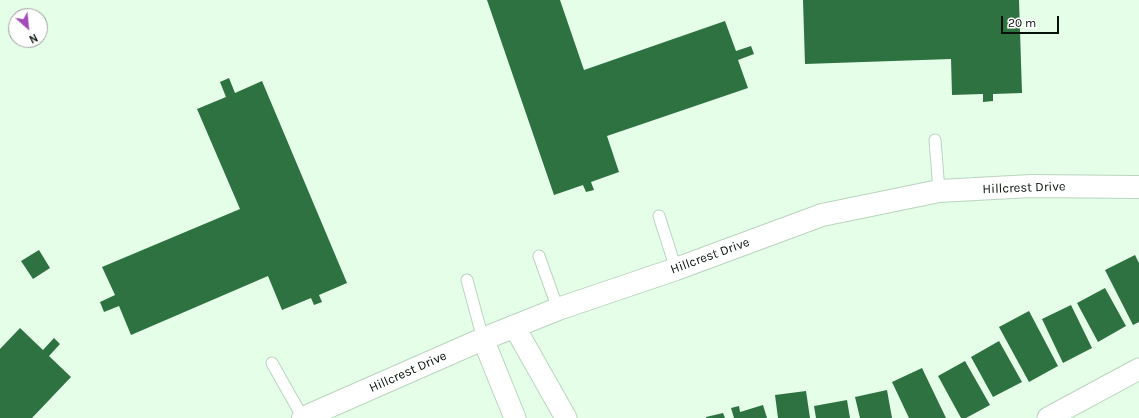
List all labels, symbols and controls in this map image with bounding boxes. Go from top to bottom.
north arrow [8,8,48,48]
scale bar [1003,8,1061,34]
text: 20 m [1008,16,1036,30]
text: N [27,31,40,46]
street label: Hillcrest Drive [982,179,1066,197]
street label: Hillcrest Drive [668,234,752,278]
street label: Hillcrest Drive [367,348,449,396]

